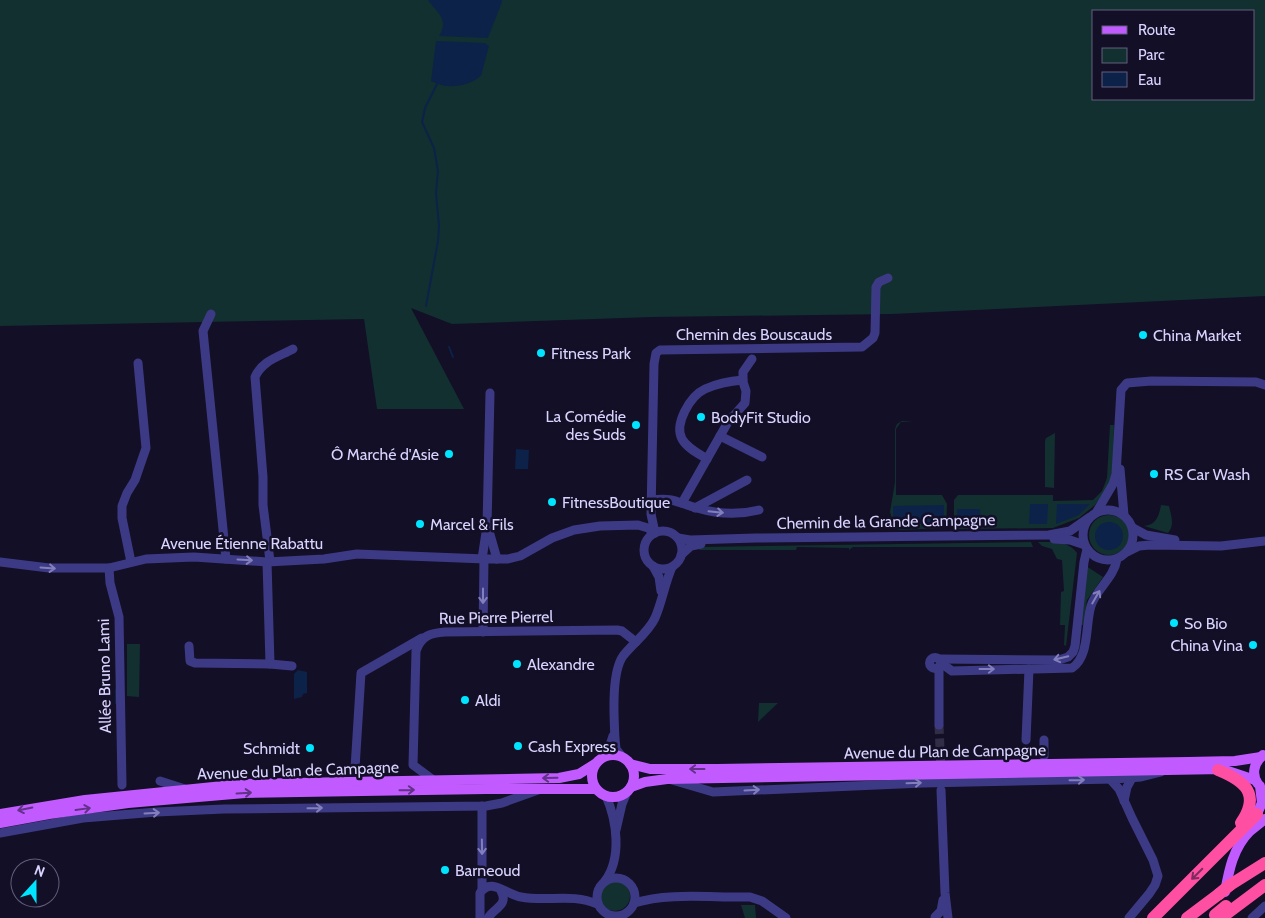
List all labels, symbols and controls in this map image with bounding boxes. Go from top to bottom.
legend [1092,10,1255,100]
text: Route [1138,21,1176,39]
text: Parc [1138,46,1165,64]
text: Eau [1138,71,1161,89]
street label: Chemin des Bouscauds [676,325,832,344]
place label: China Market [1153,326,1242,345]
marker: China Market [1137,329,1149,341]
place label: Fitness Park [551,344,632,363]
marker: Fitness Park [535,347,547,359]
place label: La Comédie des Suds [546,407,626,444]
place label: BodyFit Studio [711,408,811,427]
marker: BodyFit Studio [695,411,707,423]
marker: La Comédie des Suds [630,419,642,431]
place label: Ô Marché d'Asie [331,445,439,464]
marker: Ô Marché d'Asie [443,448,455,460]
place label: RS Car Wash [1164,465,1250,484]
marker: RS Car Wash [1148,468,1160,480]
place label: FitnessBoutique [562,493,670,512]
marker: FitnessBoutique [546,496,558,508]
one-way arrow [708,507,724,517]
street label: Chemin de la Grande Campagne [777,510,995,533]
place label: Marcel & Fils [430,515,514,534]
marker: Marcel & Fils [414,518,426,530]
street label: Avenue Étienne Rabattu [161,534,323,553]
one-way arrow [236,556,252,565]
one-way arrow [40,563,56,572]
one-way arrow [478,588,488,604]
one-way arrow [1091,591,1101,605]
street label: Rue Pierre Pierrel [439,607,554,628]
place label: So Bio [1184,614,1228,633]
marker: So Bio [1168,617,1180,629]
street label: Allée Bruno Lami [94,619,115,733]
place label: China Vina [1170,636,1243,655]
marker: China Vina [1247,639,1259,651]
one-way arrow [1053,654,1069,663]
place label: Alexandre [527,655,595,674]
marker: Alexandre [511,658,523,670]
one-way arrow [978,664,995,674]
place label: Aldi [475,691,501,710]
marker: Aldi [459,694,471,706]
place label: Cash Express [528,737,616,756]
place label: Schmidt [243,739,301,758]
marker: Cash Express [512,740,524,752]
street label: Avenue du Plan de Campagne [844,740,1046,763]
marker: Schmidt [304,742,316,754]
street label: Avenue du Plan de Campagne [197,757,399,784]
one-way arrow [689,764,705,774]
one-way arrow [542,773,558,783]
one-way arrow [1068,775,1085,785]
one-way arrow [906,778,922,788]
one-way arrow [398,785,414,795]
one-way arrow [744,785,760,794]
one-way arrow [236,789,252,798]
one-way arrow [306,803,322,813]
one-way arrow [74,804,90,814]
one-way arrow [17,805,33,815]
one-way arrow [144,808,160,817]
one-way arrow [477,839,487,855]
north arrow [10,858,60,908]
text: N [32,861,48,881]
place label: Barneoud [455,861,521,880]
marker: Barneoud [439,864,451,876]
one-way arrow [1190,868,1203,880]

